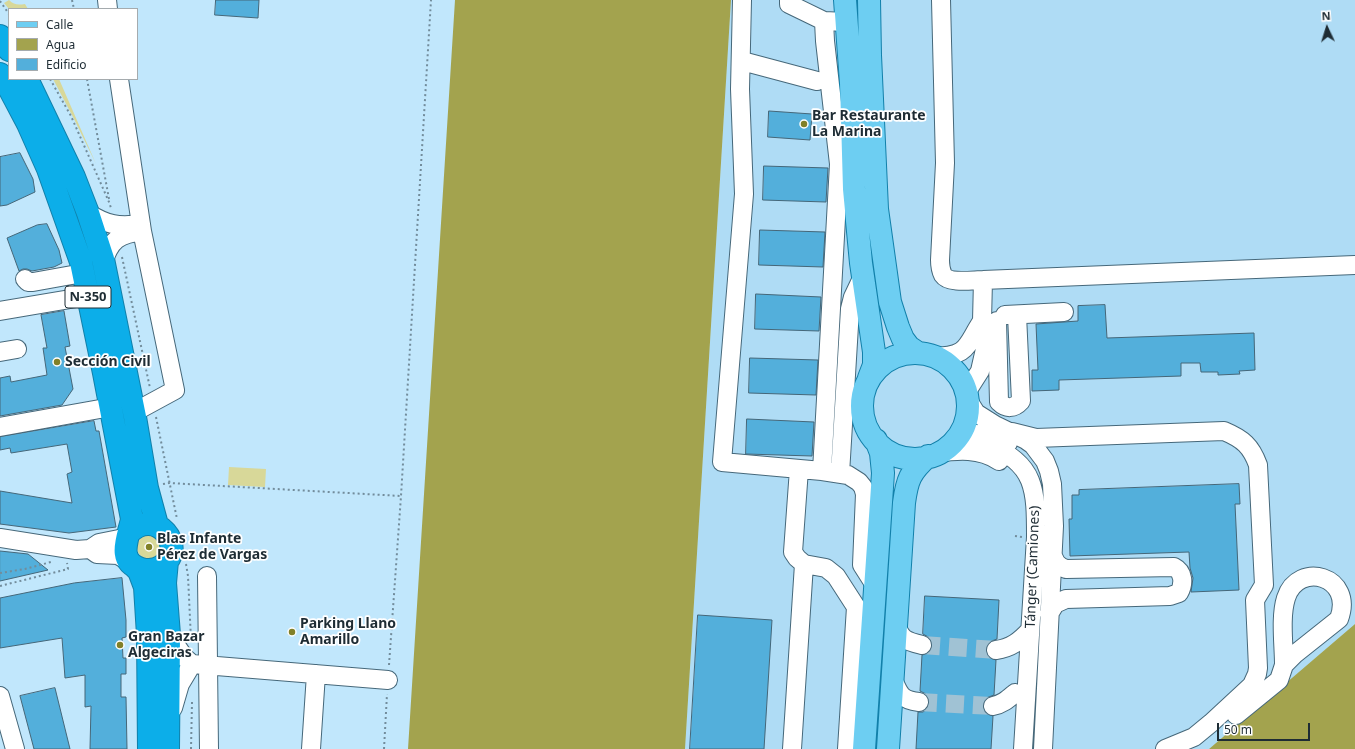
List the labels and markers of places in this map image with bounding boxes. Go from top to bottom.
place label: Bar Restaurante La Marina [812,108,926,140]
marker: Bar Restaurante La Marina [799,119,809,129]
place label: Sección Civil [65,354,151,370]
marker: Sección Civil [52,357,62,367]
place label: Blas Infante Pérez de Vargas [157,531,267,564]
marker: Blas Infante Pérez de Vargas [144,542,154,552]
place label: Parking Llano Amarillo [300,616,396,648]
marker: Parking Llano Amarillo [287,627,297,637]
place label: Gran Bazar Algeciras [128,629,204,662]
marker: Gran Bazar Algeciras [115,640,125,650]

